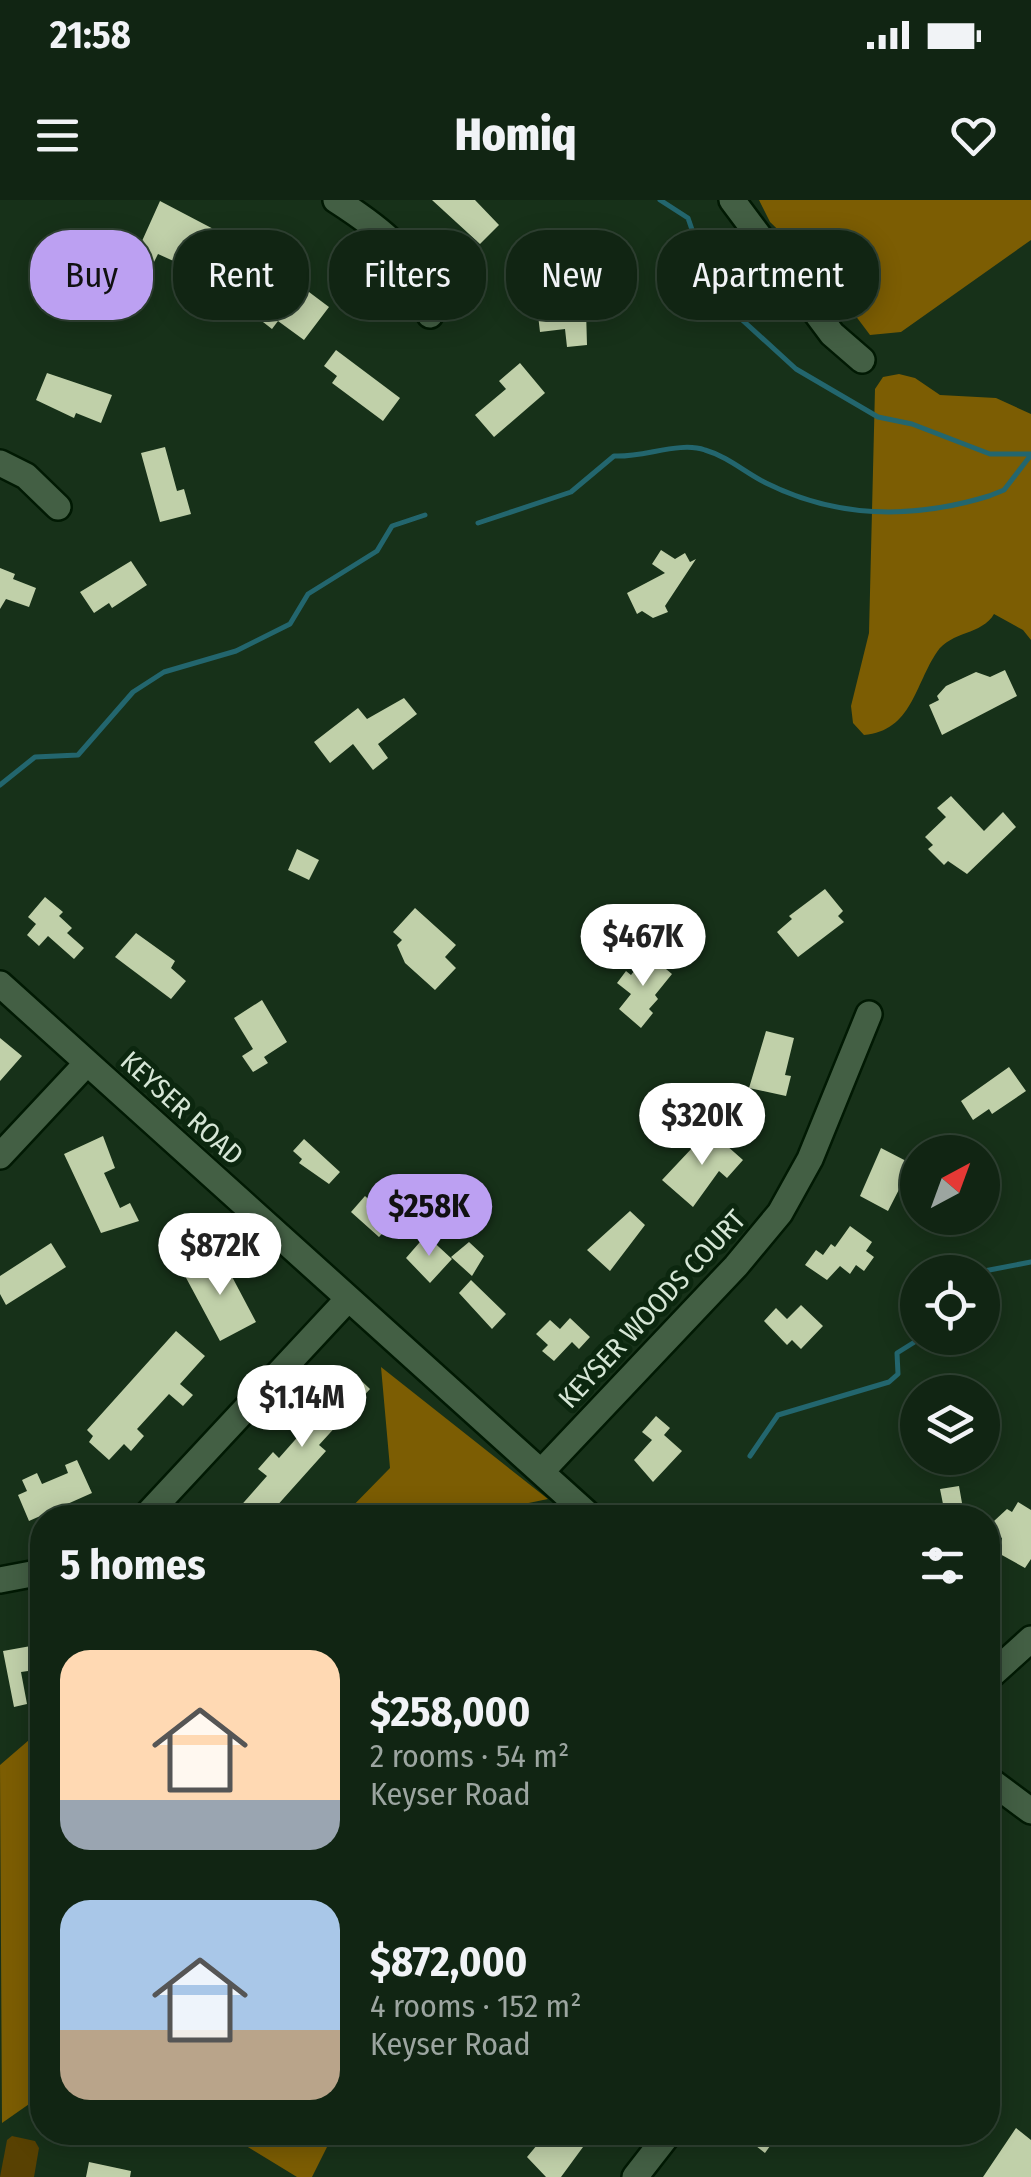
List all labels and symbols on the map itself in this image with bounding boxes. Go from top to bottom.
pin: $467K [573,904,713,989]
street label: KEYSER ROAD [114,1044,250,1172]
pin: $320K [632,1083,772,1168]
north arrow [900,1135,1000,1235]
pin: $258K [359,1174,499,1259]
street label: KEYSER WOODS COURT [552,1203,752,1415]
pin: $872K [150,1213,290,1298]
pin: $1.14M [221,1365,383,1450]

